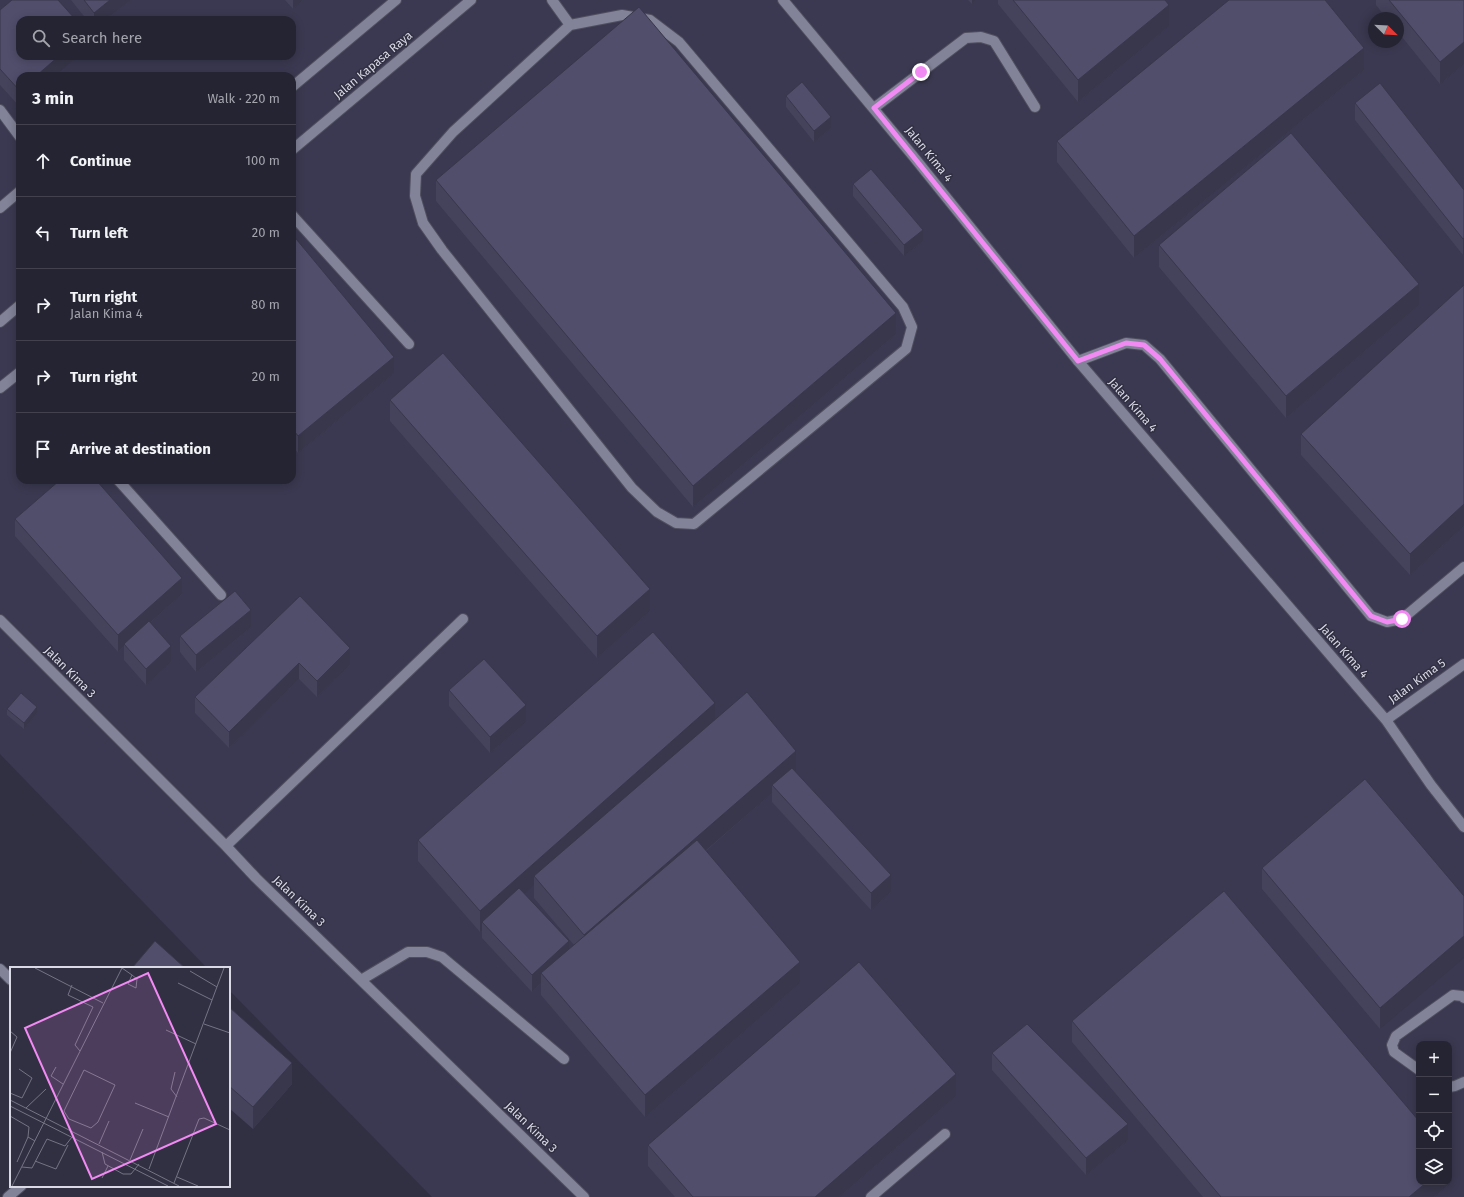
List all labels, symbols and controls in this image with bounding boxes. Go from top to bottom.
north arrow [1368,12,1404,48]
search box [16,16,296,60]
icon: search [30,27,52,49]
street label: Jalan Kapasa Raya [331,28,415,102]
text: Search here [62,29,142,47]
route end [912,63,930,81]
text: 3 min [32,88,74,109]
text: Walk · 220 m [208,91,280,106]
street label: Jalan Kima 4 [902,124,956,185]
icon: ahead [32,150,54,172]
text: Continue [70,152,131,170]
text: 100 m [245,153,280,168]
icon: left [32,222,54,244]
text: Turn left [70,224,128,242]
text: 20 m [252,225,280,240]
text: Turn right [70,288,137,306]
icon: right [32,294,54,316]
text: 80 m [251,297,280,312]
text: Jalan Kima 4 [70,306,143,321]
icon: right [32,366,54,388]
text: Turn right [70,368,137,386]
text: 20 m [252,369,280,384]
street label: Jalan Kima 4 [1106,375,1161,435]
icon: arrive [32,438,54,460]
text: Arrive at destination [70,440,211,458]
route start [1393,610,1411,628]
street label: Jalan Kima 4 [1317,621,1372,681]
street label: Jalan Kima 3 [41,643,99,701]
street label: Jalan Kima 5 [1386,656,1448,706]
street label: Jalan Kima 3 [270,873,328,929]
inset map [10,967,230,1187]
map controls [1416,1041,1452,1185]
button: + [1416,1041,1452,1077]
button: − [1416,1077,1452,1113]
street label: Jalan Kima 3 [502,1099,560,1155]
button: locate [1416,1113,1452,1149]
button: layers [1416,1149,1452,1185]

